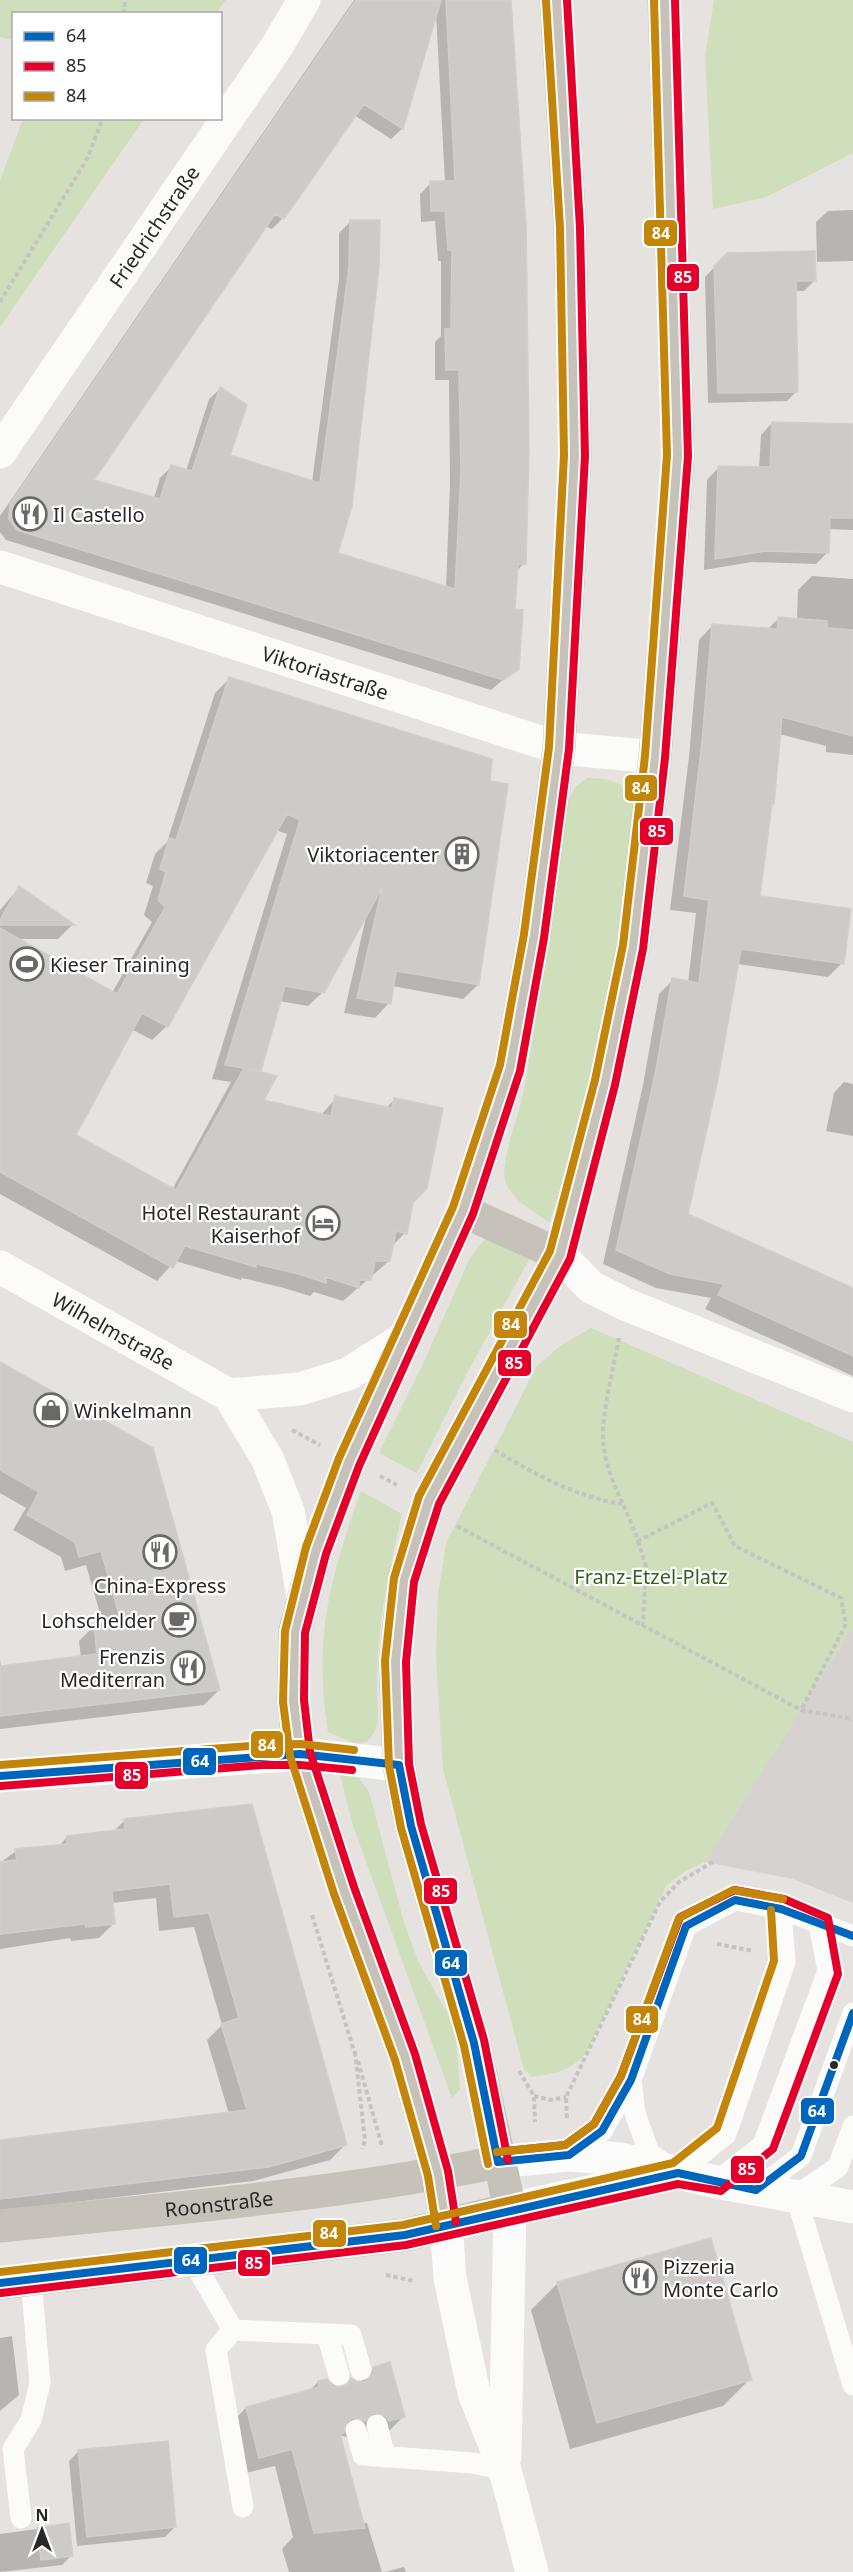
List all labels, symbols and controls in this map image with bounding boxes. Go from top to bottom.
legend [12,12,222,120]
text: 64 [66,23,87,47]
text: 85 [66,53,87,77]
text: 84 [66,83,87,107]
street label: Friedrichstraße [102,160,205,293]
line badge: 84 [643,219,678,247]
text: 84 [652,222,670,244]
line badge: 85 [666,263,700,292]
text: 85 [674,266,692,288]
restaurant icon: Il Castello [12,496,48,532]
place label: Il Castello [53,501,145,528]
street label: Viktoriastraße [259,639,392,705]
line badge: 84 [624,774,658,802]
text: 84 [632,777,650,799]
line badge: 85 [639,817,674,846]
text: 85 [648,820,666,842]
building icon: Viktoriacenter [444,836,480,872]
place label: Viktoriacenter [307,841,439,868]
sports icon: Kieser Training [9,946,45,982]
place label: Kieser Training [50,951,190,978]
place label: Hotel Restaurant Kaiserhof [141,1199,301,1249]
hotel icon: Hotel Restaurant Kaiserhof [305,1205,341,1241]
street label: Wilhelmstraße [47,1285,180,1375]
line badge: 84 [493,1310,528,1339]
text: 84 [502,1313,520,1335]
line badge: 85 [497,1349,532,1377]
text: 85 [505,1352,523,1374]
shop icon: Winkelmann [33,1392,69,1428]
place label: Winkelmann [74,1397,192,1424]
restaurant icon: China-Express [142,1534,178,1570]
park label: Franz-Etzel-Platz [574,1563,728,1590]
place label: China-Express [94,1572,226,1599]
cafe icon: Lohschelder [161,1602,197,1638]
place label: Lohschelder [41,1607,156,1634]
place label: Frenzis Mediterran [60,1643,165,1693]
restaurant icon: Frenzis Mediterran [170,1650,206,1686]
line badge: 84 [250,1730,284,1759]
text: 84 [258,1734,276,1756]
line badge: 64 [182,1747,217,1776]
text: 64 [191,1750,209,1772]
line badge: 85 [114,1761,149,1790]
text: 85 [123,1764,141,1786]
line badge: 85 [423,1877,458,1905]
text: 85 [432,1880,450,1902]
line badge: 64 [434,1949,468,1977]
text: 64 [442,1952,460,1974]
line badge: 84 [625,2005,659,2034]
text: 84 [633,2008,651,2030]
unlabelled marker [828,2059,840,2071]
line badge: 64 [800,2097,835,2125]
text: 64 [808,2100,826,2122]
line badge: 85 [730,2155,765,2184]
text: 85 [738,2158,756,2180]
street label: Roonstraße [163,2184,275,2223]
line badge: 84 [312,2219,347,2248]
text: 84 [320,2222,338,2244]
line badge: 64 [173,2246,208,2275]
text: 64 [182,2249,200,2271]
line badge: 85 [237,2249,271,2277]
text: 85 [245,2252,263,2274]
place label: Pizzeria Monte Carlo [663,2253,779,2303]
restaurant icon: Pizzeria Monte Carlo [622,2260,658,2296]
north arrow [12,2500,72,2560]
text: N [35,2504,49,2526]

